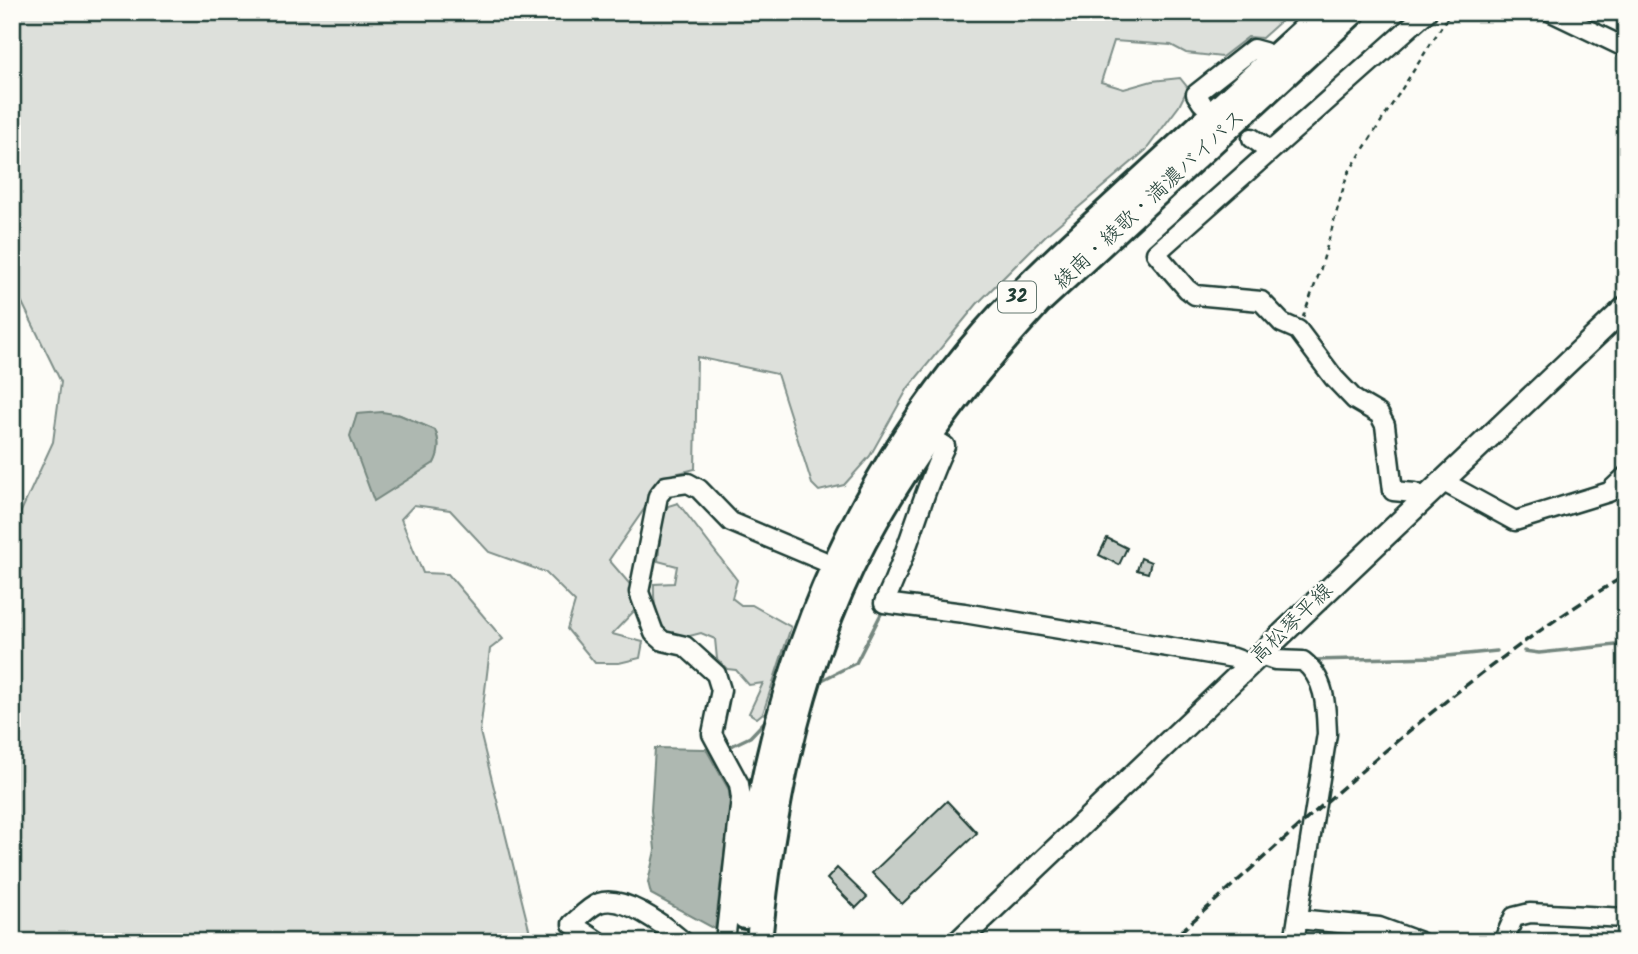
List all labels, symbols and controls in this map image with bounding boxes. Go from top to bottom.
street label: 綾南・綾歌・満濃バイパス [1047,102,1253,298]
road number: 32 [998,282,1036,312]
street label: 高松琴平線 [1243,576,1341,672]

